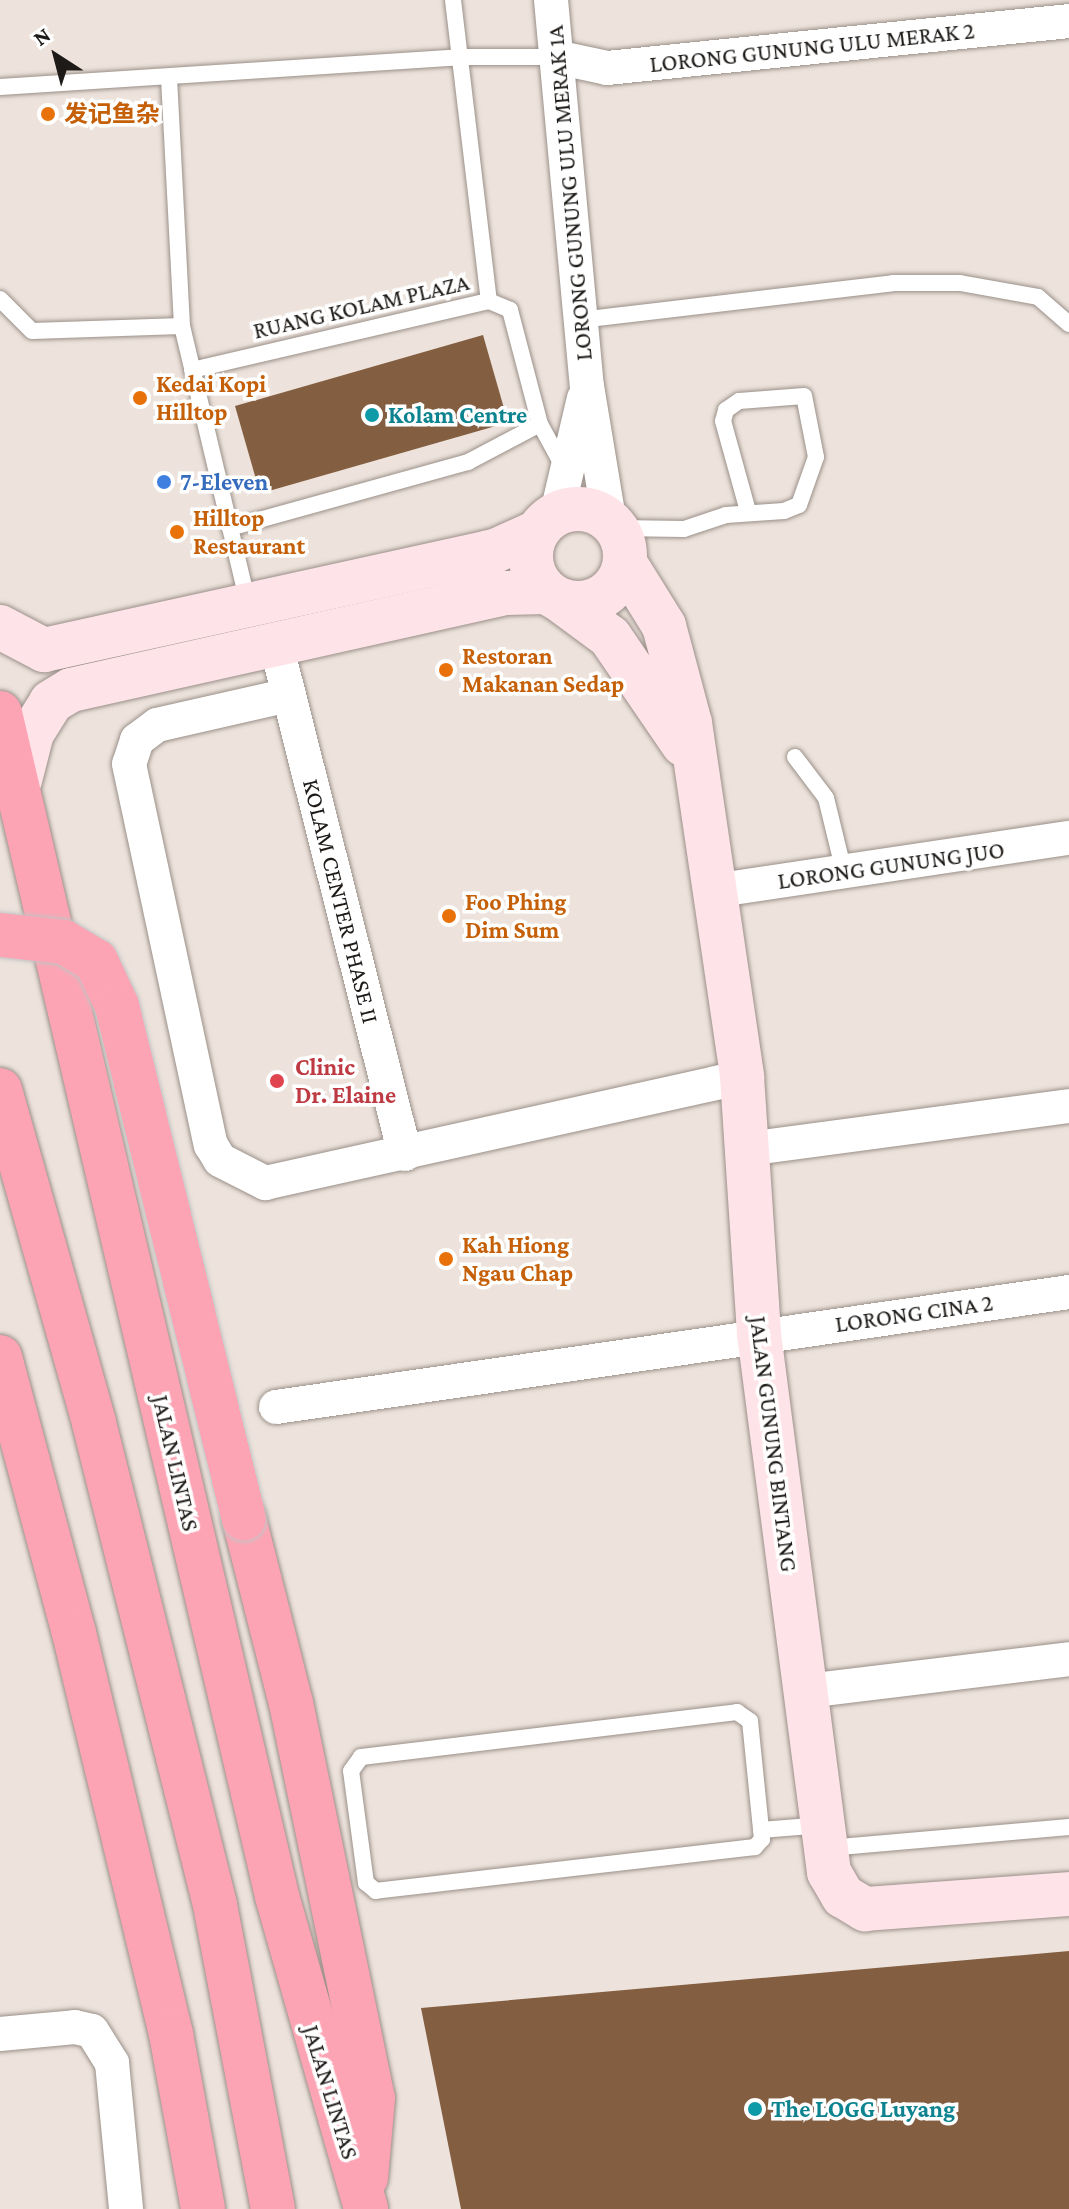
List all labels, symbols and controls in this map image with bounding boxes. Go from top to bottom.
north arrow [16,16,96,96]
street label: LORONG GUNUNG ULU MERAK 2 [648,16,976,78]
text: N [28,22,55,51]
street label: LORONG GUNUNG ULU MERAK 1A [540,24,598,362]
place label: 发记鱼杂 [64,100,160,128]
marker: 发记鱼杂 [39,105,57,123]
street label: RUANG KOLAM PLAZA [250,267,472,345]
place label: Kedai Kopi Hilltop [156,370,266,426]
marker: Kedai Kopi Hilltop [131,389,149,407]
place label: Kolam Centre [388,401,527,429]
marker: Kolam Centre [363,406,381,424]
place label: 7-Eleven [180,468,268,496]
marker: 7-Eleven [155,473,173,491]
place label: Hilltop Restaurant [193,504,305,560]
marker: Hilltop Restaurant [168,523,186,541]
place label: Restoran Makanan Sedap [462,642,624,698]
marker: Restoran Makanan Sedap [437,661,455,679]
street label: KOLAM CENTER PHASE II [297,776,385,1026]
street label: LORONG GUNUNG JUO [776,835,1006,895]
place label: Foo Phing Dim Sum [465,888,566,944]
marker: Foo Phing Dim Sum [440,907,458,925]
place label: Clinic Dr. Elaine [295,1053,396,1109]
marker: Clinic Dr. Elaine [266,1070,288,1092]
place label: Kah Hiong Ngau Chap [462,1231,573,1287]
marker: Kah Hiong Ngau Chap [437,1250,455,1268]
street label: LORONG CINA 2 [833,1288,995,1338]
street label: JALAN GUNUNG BINTANG [744,1315,804,1573]
street label: JALAN LINTAS [146,1392,206,1534]
street label: JALAN LINTAS [297,2021,365,2163]
place label: The LOGG Luyang [771,2095,955,2123]
marker: The LOGG Luyang [746,2100,764,2118]

